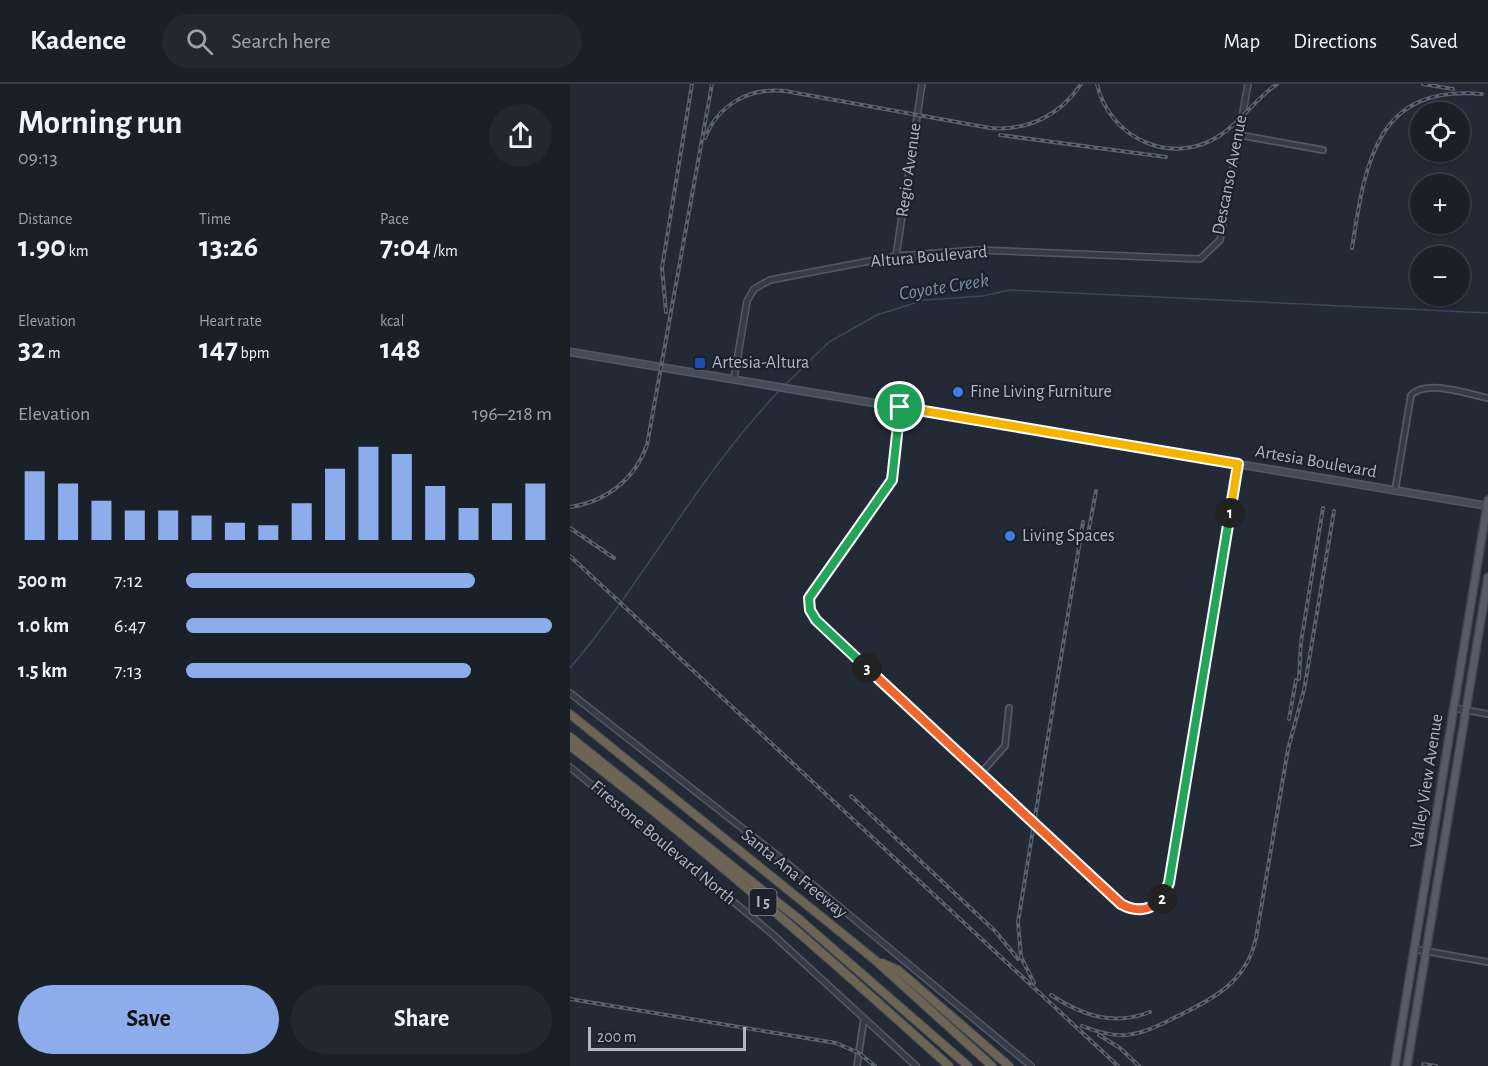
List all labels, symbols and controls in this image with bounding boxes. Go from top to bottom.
search box [162,14,582,68]
icon: search [183,25,216,58]
text: Kadence [30,27,126,55]
text: Search here [231,30,331,52]
text: Map [1224,31,1260,52]
text: Directions [1293,31,1377,52]
text: Saved [1410,31,1458,52]
map controls [1410,102,1470,306]
button: locate [1410,102,1470,162]
button: share [489,104,552,167]
text: Morning run [18,107,182,140]
street label: Descanso Avenue [1210,114,1250,236]
street label: Regio Avenue [893,122,925,218]
text: 09:13 [18,148,58,168]
button: + [1410,174,1470,234]
text: Distance [18,211,72,227]
text: Time [199,211,231,227]
text: Pace [380,211,409,227]
text: 1.90 [18,232,66,262]
text: 13:26 [199,232,258,262]
text: 7:04 [380,232,431,262]
text: km [66,243,89,259]
text: /km [431,243,458,259]
street label: Altura Boulevard [870,243,988,271]
button: − [1410,246,1470,306]
water label: Coyote Creek [897,270,991,304]
text: Elevation [18,313,76,329]
text: Heart rate [199,313,262,329]
text: kcal [380,313,404,329]
text: 32 [18,334,45,364]
text: 147 [199,334,238,364]
text: 148 [380,334,421,364]
text: m [45,345,61,361]
text: bpm [238,345,270,361]
place label: Artesia-Altura [712,354,809,372]
marker: Artesia-Altura [693,356,707,370]
pin [874,381,925,432]
place label: Fine Living Furniture [970,383,1112,401]
marker: Fine Living Furniture [951,385,965,399]
icon: arrive [883,390,916,423]
text: Elevation [18,404,90,424]
text: 196–218 m [472,404,552,424]
street label: Artesia Boulevard [1254,442,1378,482]
pin: 1 [1215,498,1245,528]
text: 1 [1227,505,1233,521]
place label: Living Spaces [1022,527,1115,545]
marker: Living Spaces [1003,529,1017,543]
text: 500 m [18,571,67,591]
text: 7:12 [114,571,143,591]
text: 1.0 km [18,616,69,636]
text: 6:47 [114,616,146,636]
pin: 3 [852,653,882,683]
text: 3 [864,660,870,676]
text: 1.5 km [18,661,67,681]
text: 7:13 [114,661,142,681]
street label: Valley View Avenue [1407,713,1447,849]
street label: Firestone Boulevard North [587,777,739,909]
street label: Santa Ana Freeway [738,826,851,922]
pin: 2 [1147,884,1177,914]
road number: I 5 [750,889,776,915]
text: 2 [1158,891,1166,907]
button: Save [18,985,279,1054]
button: Share [291,985,552,1054]
scale bar [588,1024,746,1052]
text: 200 m [597,1029,637,1045]

